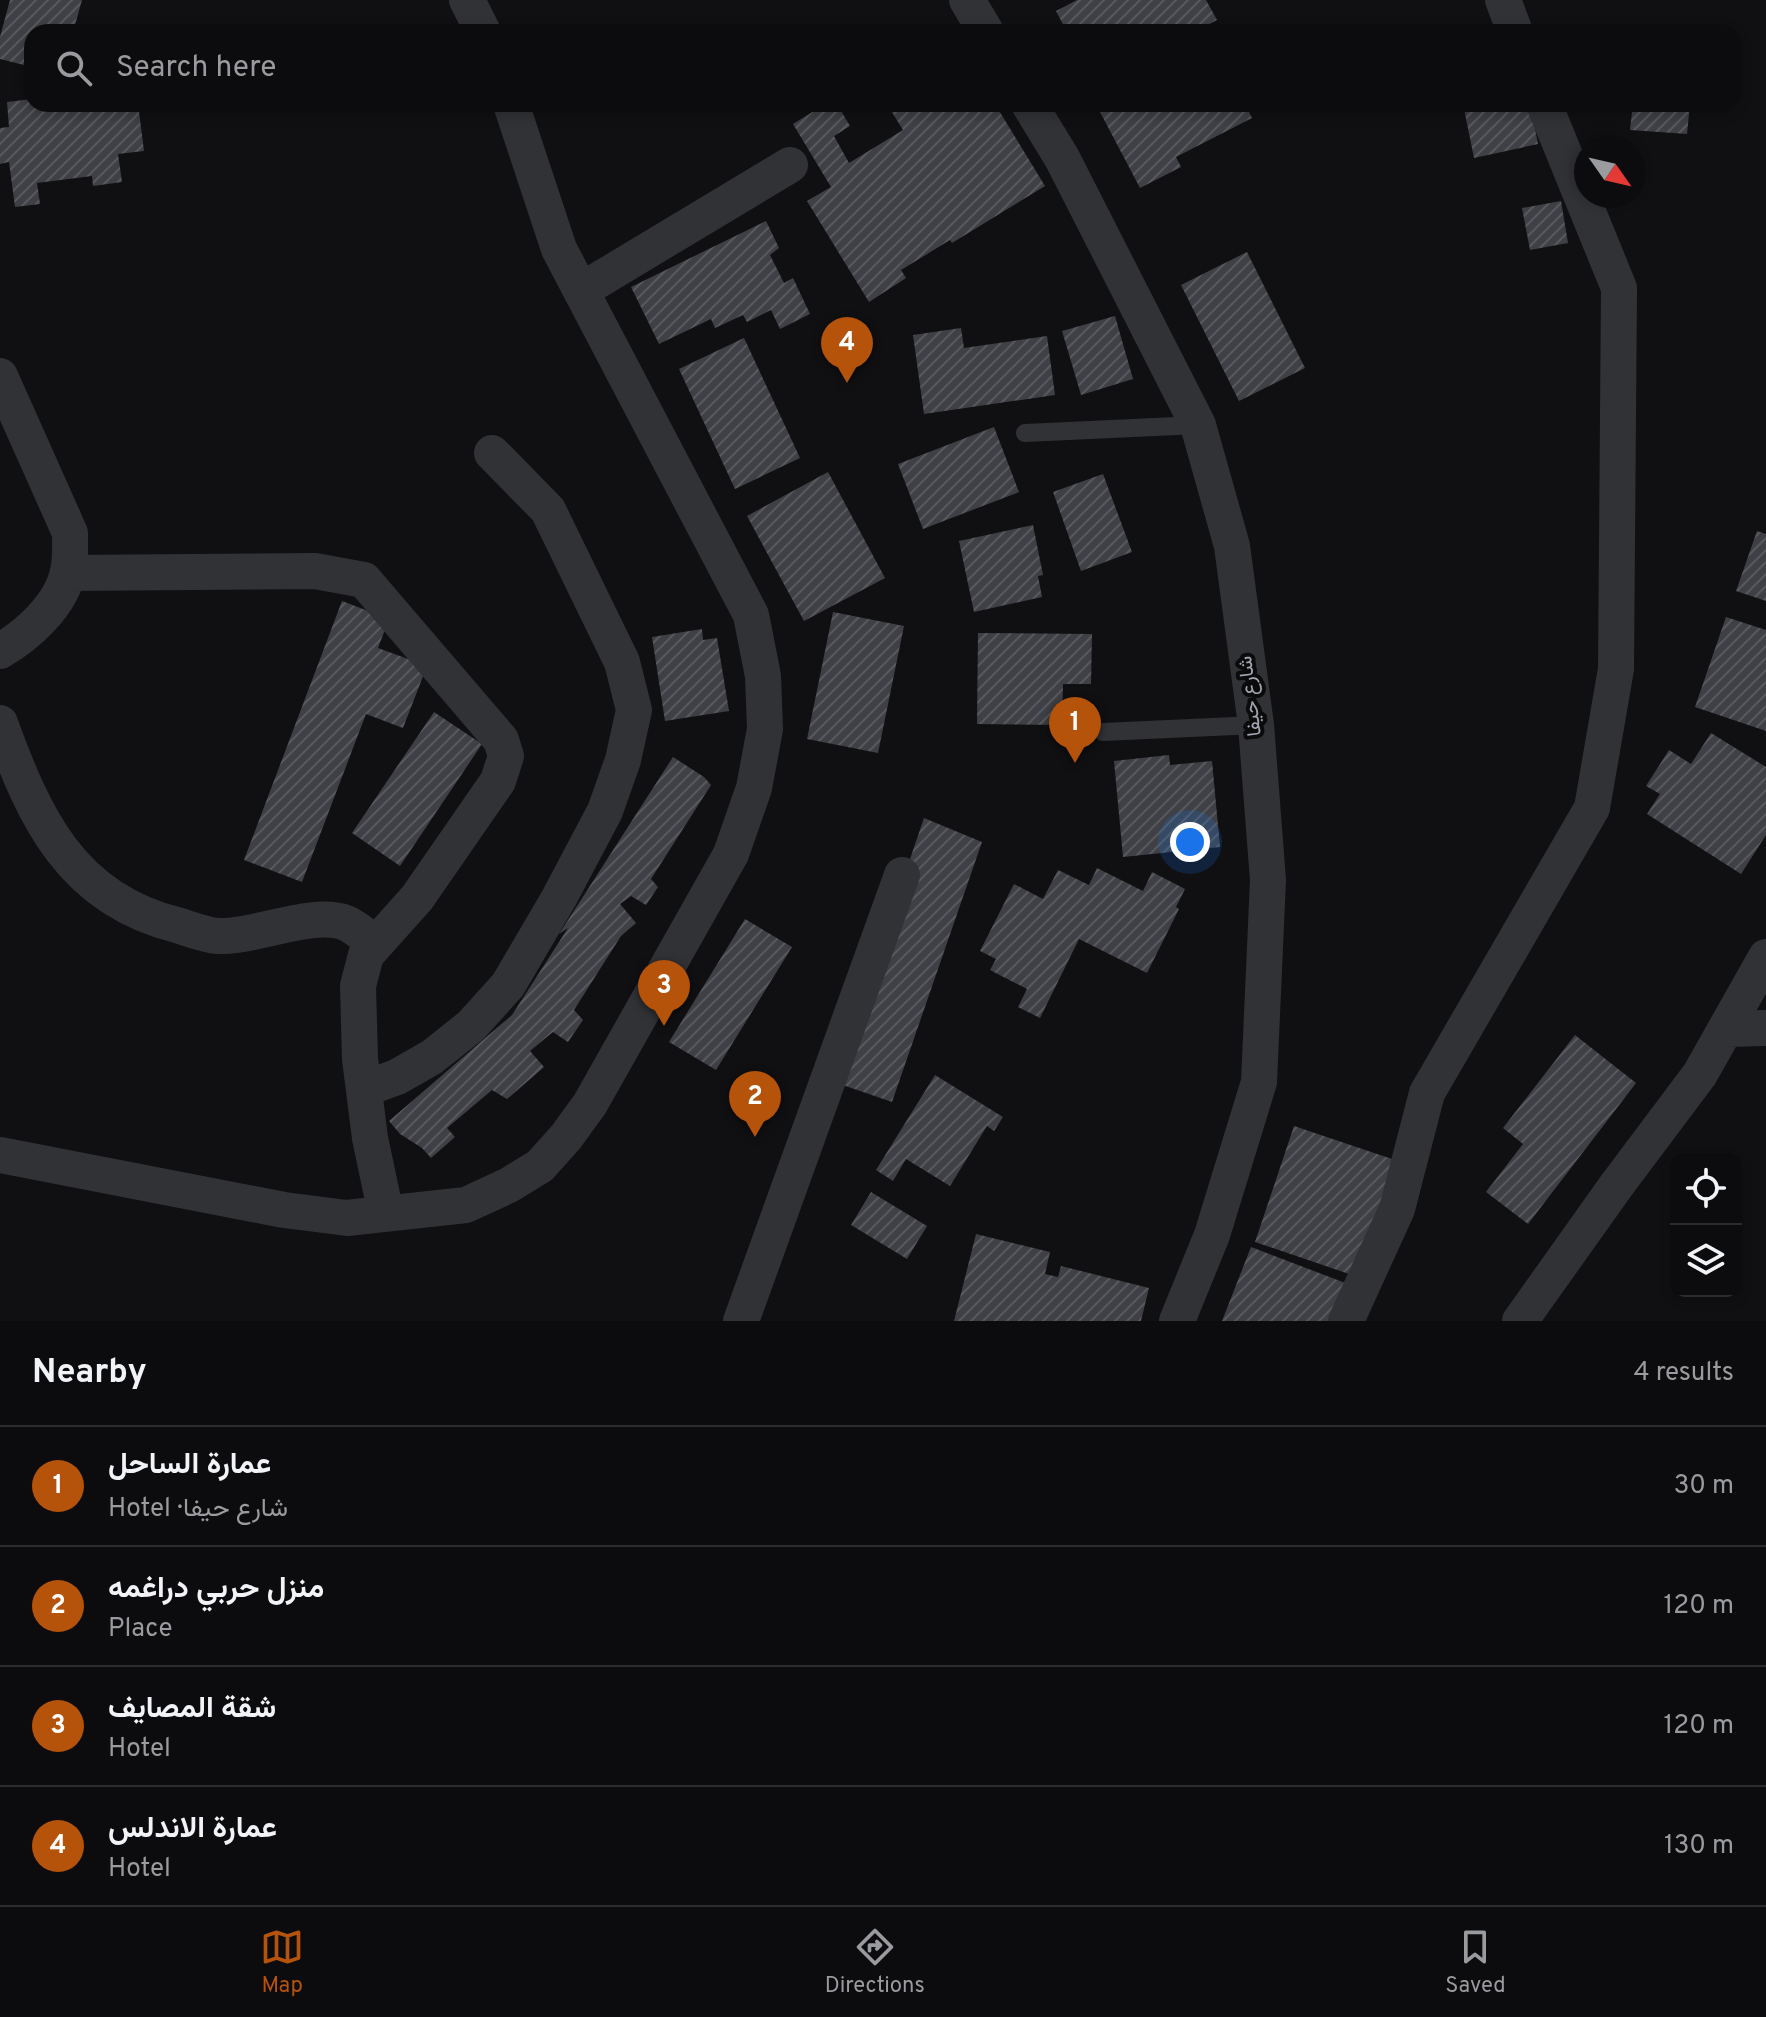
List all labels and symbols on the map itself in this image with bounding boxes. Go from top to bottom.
north arrow [1574,136,1646,208]
pin: 4 [821,317,873,383]
street label: شارع حيفا [1233,654,1269,738]
pin: 1 [1049,697,1101,763]
your location [1170,822,1210,862]
pin: 3 [638,960,690,1026]
pin: 2 [729,1071,781,1137]

